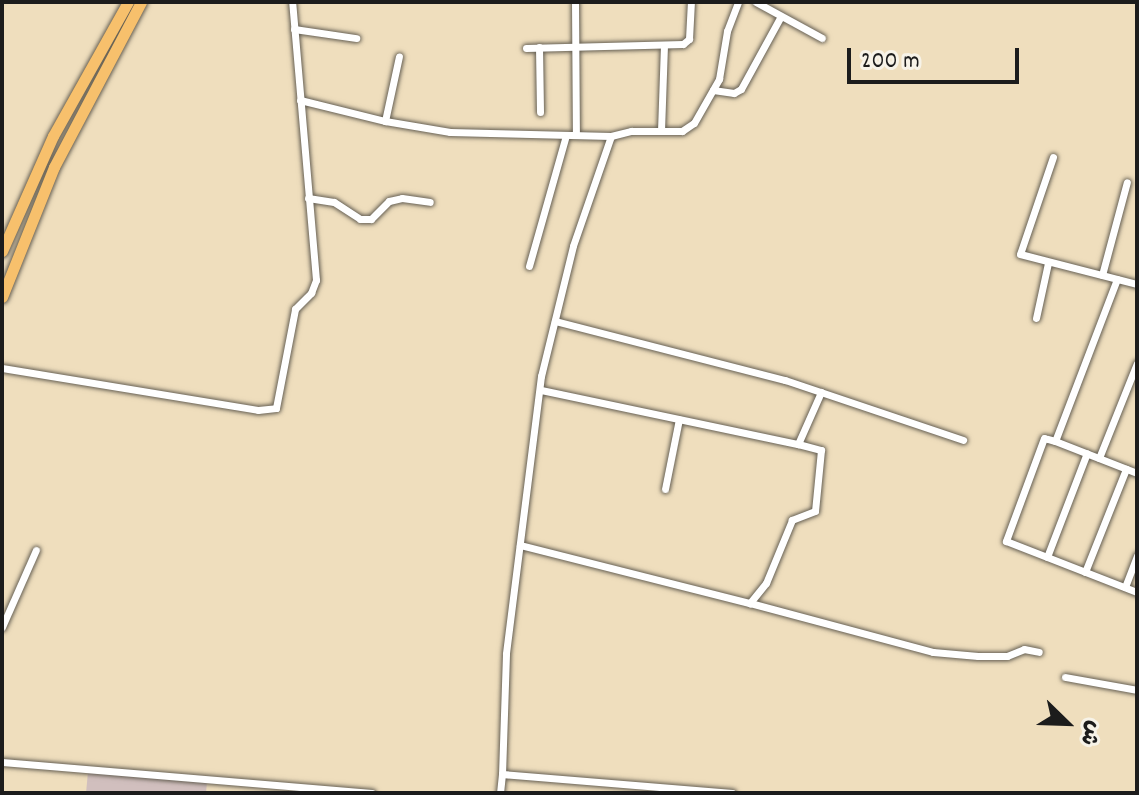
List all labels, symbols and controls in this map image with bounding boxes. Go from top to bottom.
scale bar [851,32,1023,82]
text: 200 m [861,45,920,79]
north arrow [1027,683,1107,763]
text: ش [1071,715,1109,750]

